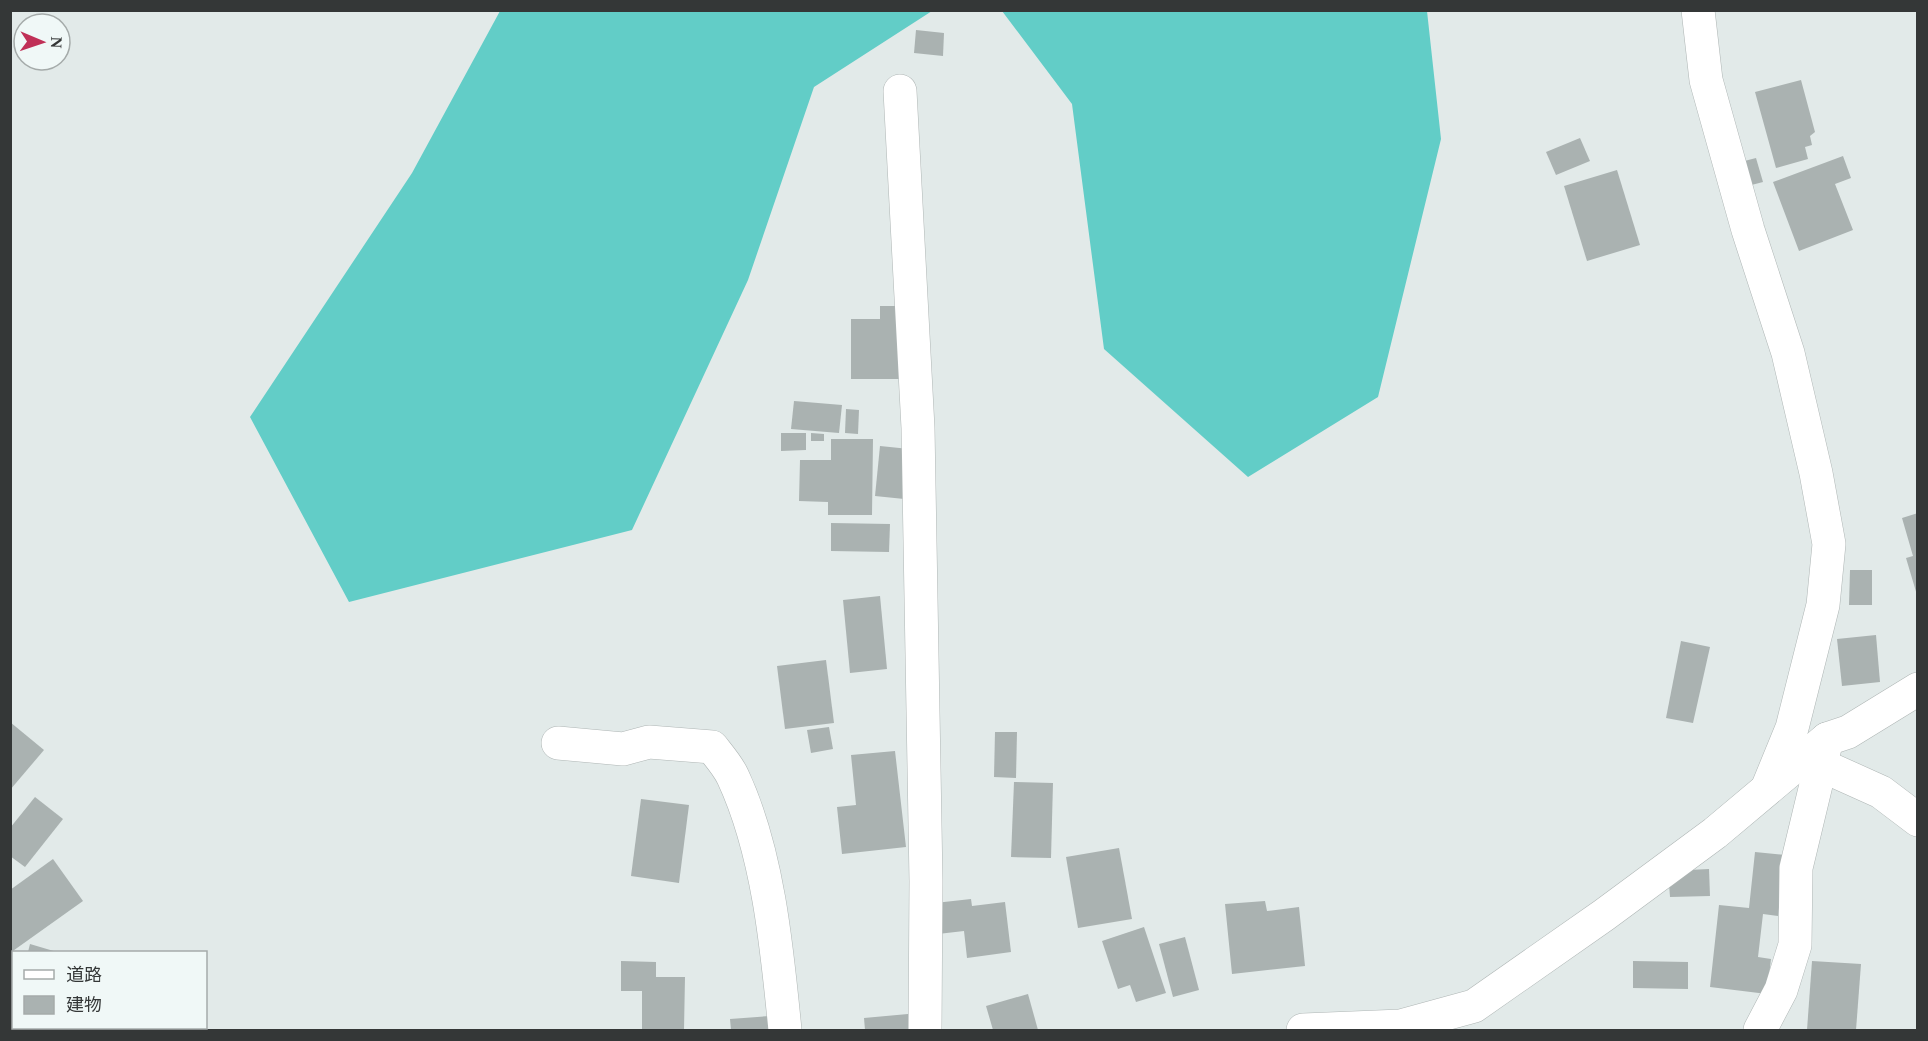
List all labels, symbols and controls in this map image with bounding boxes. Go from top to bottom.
north arrow [12,12,72,72]
text: N [48,36,65,49]
legend [12,951,207,1029]
text: 道路 [66,965,102,985]
text: 建物 [66,995,102,1015]

